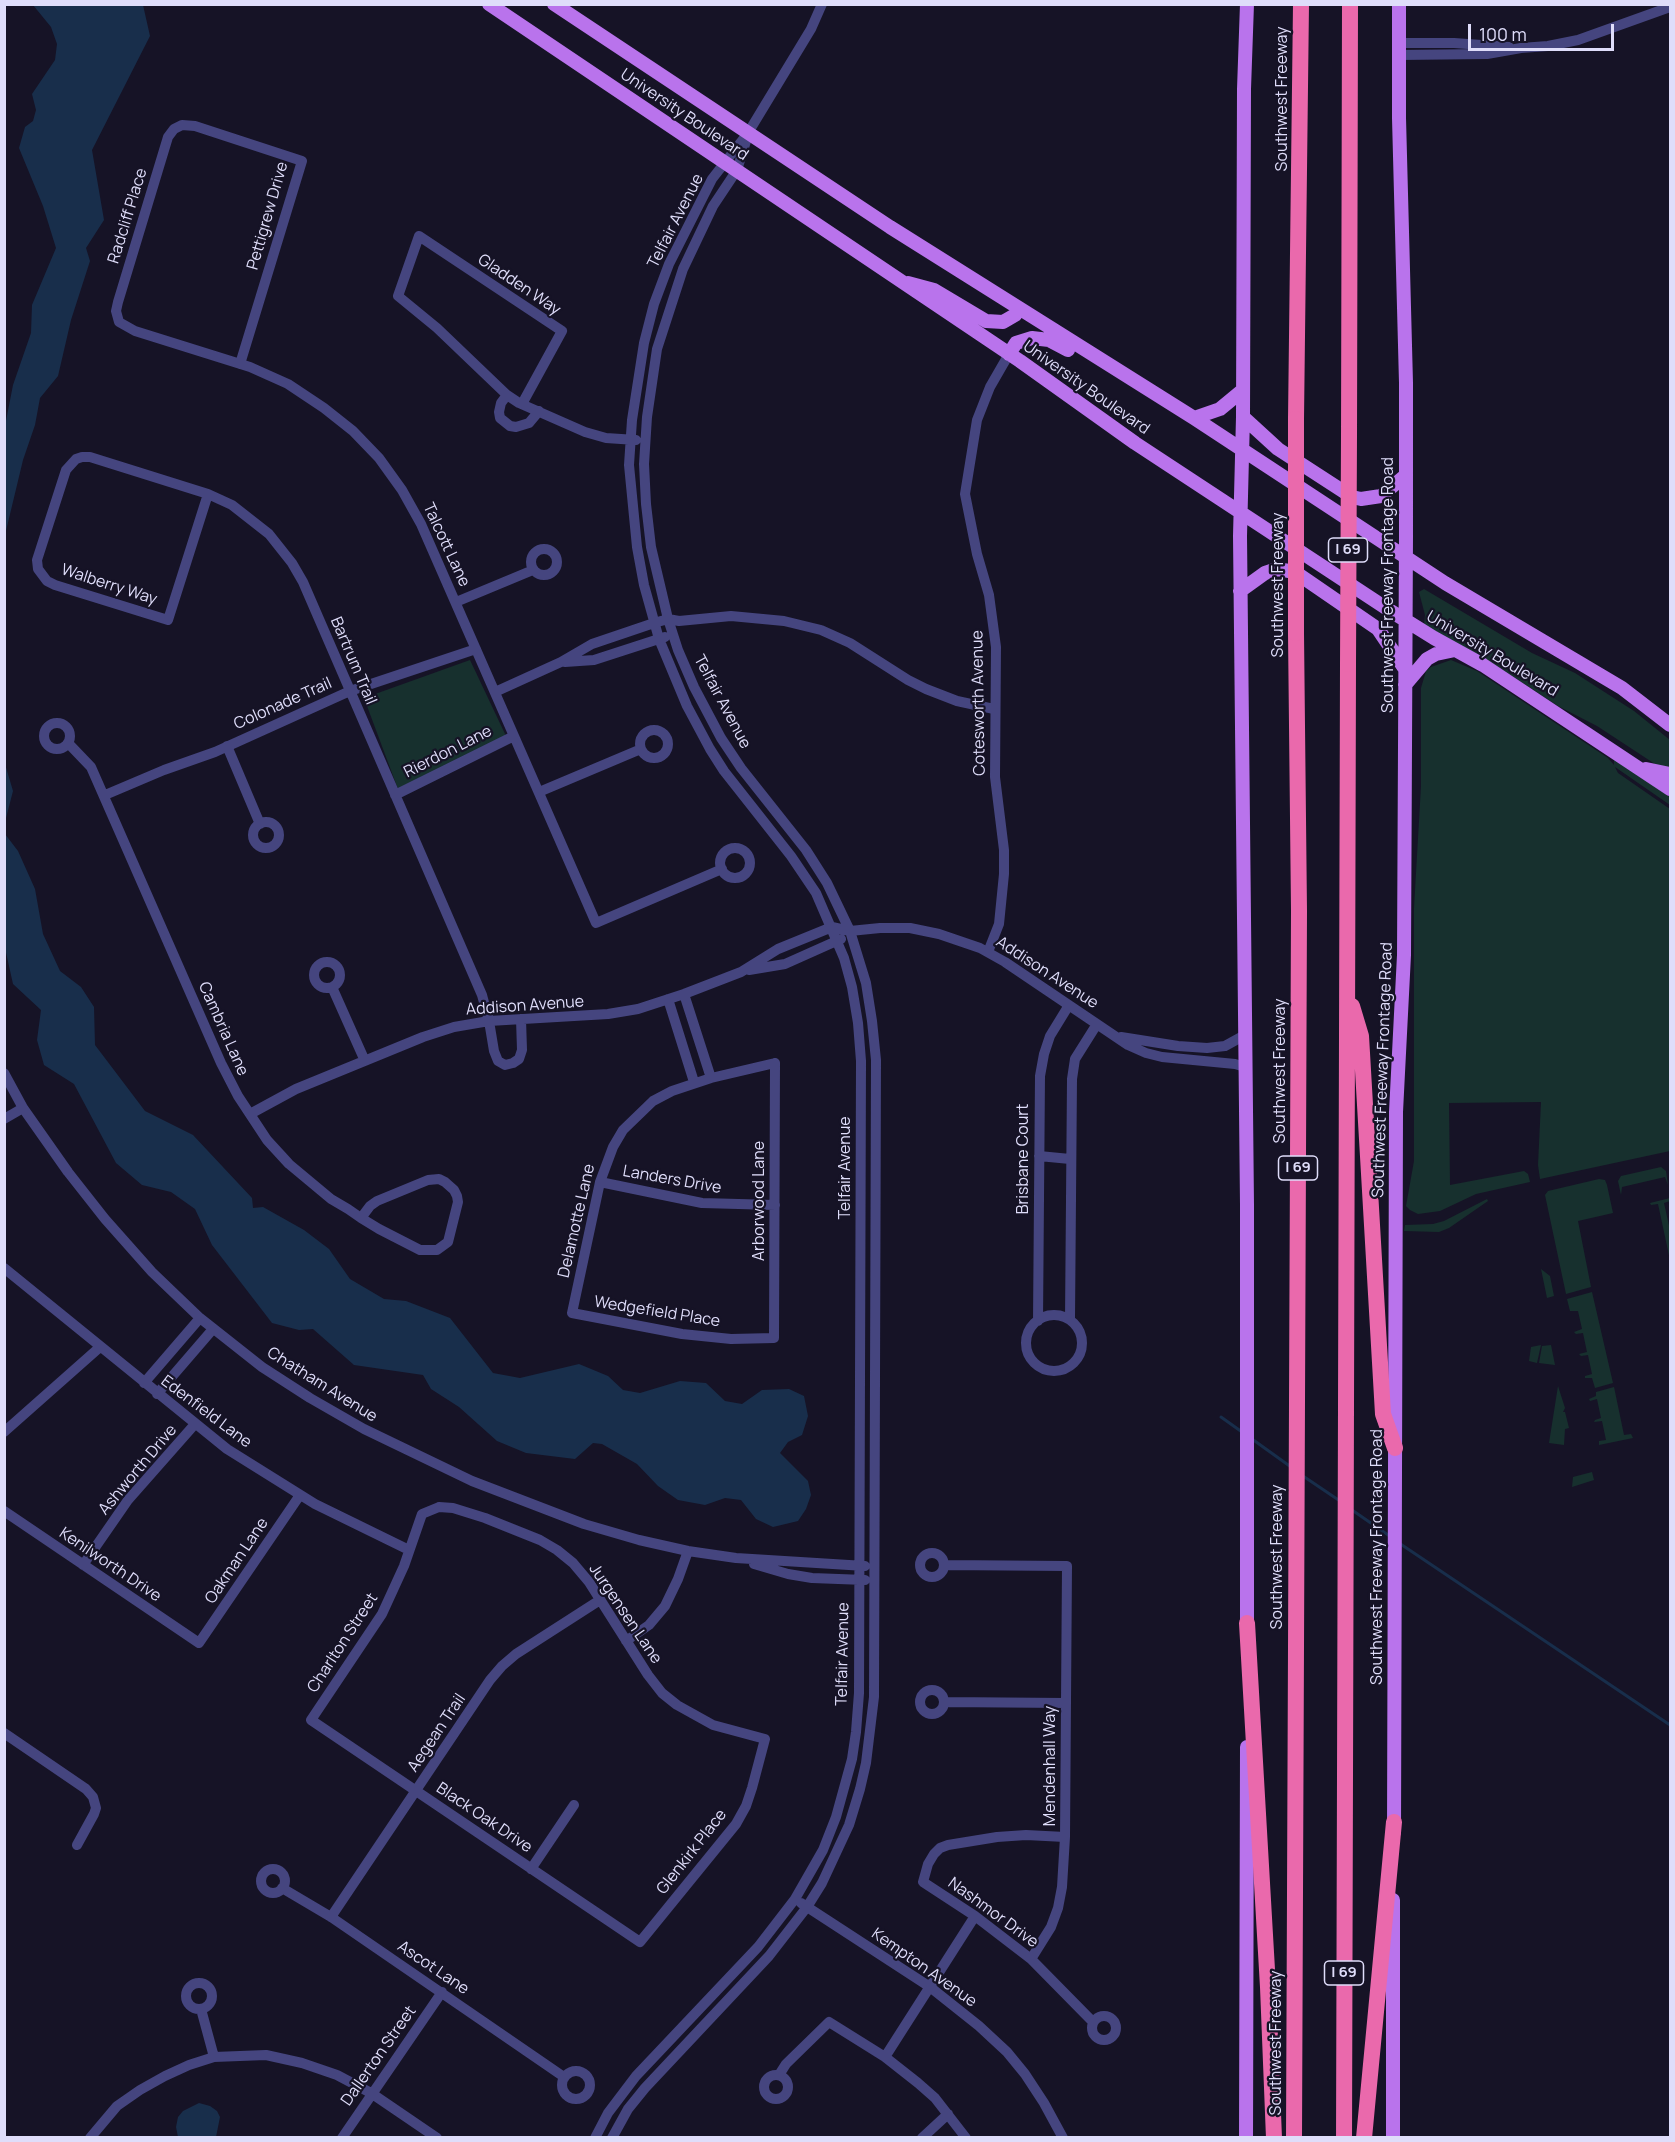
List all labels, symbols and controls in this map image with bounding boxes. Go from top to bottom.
scale bar [1471,12,1616,50]
text: 100 m [1479,22,1527,46]
street label: Southwest Freeway [1273,27,1293,171]
street label: University Boulevard [616,65,752,165]
street label: Pettigrew Drive [243,160,293,272]
street label: Radcliff Place [104,166,152,266]
street label: Telfair Avenue [644,171,708,271]
street label: Gladden Way [474,250,564,320]
street label: University Boulevard [1019,337,1153,439]
street label: Southwest Freeway Frontage Road [1379,457,1399,713]
street label: Talcott Lane [418,500,474,590]
street label: Southwest Freeway [1269,513,1289,657]
road number: I 69 [1328,538,1368,562]
street label: Walberry Way [59,560,159,610]
street label: University Boulevard [1423,607,1561,701]
street label: Bartrum Trail [326,614,380,708]
street label: Cotesworth Avenue [968,630,990,776]
street label: Telfair Avenue [689,652,755,752]
street label: Colonade Trail [231,674,335,734]
street label: Rierdon Lane [401,722,495,782]
street label: Addison Avenue [992,933,1102,1013]
street label: Southwest Freeway Frontage Road [1369,942,1397,1198]
street label: Cambria Lane [194,979,252,1079]
street label: Addison Avenue [465,992,585,1020]
street label: Southwest Freeway [1271,999,1291,1143]
street label: Brisbane Court [1014,1104,1034,1214]
street label: Telfair Avenue [836,1116,856,1220]
street label: Arborwood Lane [750,1141,770,1261]
road number: I 69 [1278,1156,1318,1180]
street label: Delamotte Lane [555,1162,599,1280]
street label: Landers Drive [621,1162,723,1198]
street label: Wedgefield Place [593,1293,721,1331]
street label: Chatham Avenue [263,1343,381,1427]
street label: Edenfield Lane [157,1372,255,1452]
street label: Ashworth Drive [95,1421,181,1519]
street label: Southwest Freeway Frontage Road [1368,1429,1388,1685]
street label: Southwest Freeway [1268,1485,1288,1629]
street label: Oakman Lane [201,1514,273,1608]
street label: Kenilworth Drive [55,1524,165,1606]
street label: Jurgensen Lane [584,1560,666,1668]
street label: Charlton Street [304,1590,382,1696]
street label: Telfair Avenue [833,1602,853,1706]
street label: Aegean Trail [404,1690,470,1776]
street label: Mendenhall Way [1041,1706,1061,1826]
street label: Black Oak Drive [432,1779,536,1857]
street label: Glenkirk Place [653,1806,731,1898]
street label: Nashmor Drive [944,1874,1042,1952]
street label: Kempton Avenue [868,1925,980,2011]
street label: Ascot Lane [394,1937,472,1999]
road number: I 69 [1324,1961,1364,1985]
street label: Southwest Freeway [1267,1971,1287,2115]
street label: Dallerton Street [337,2002,421,2110]

